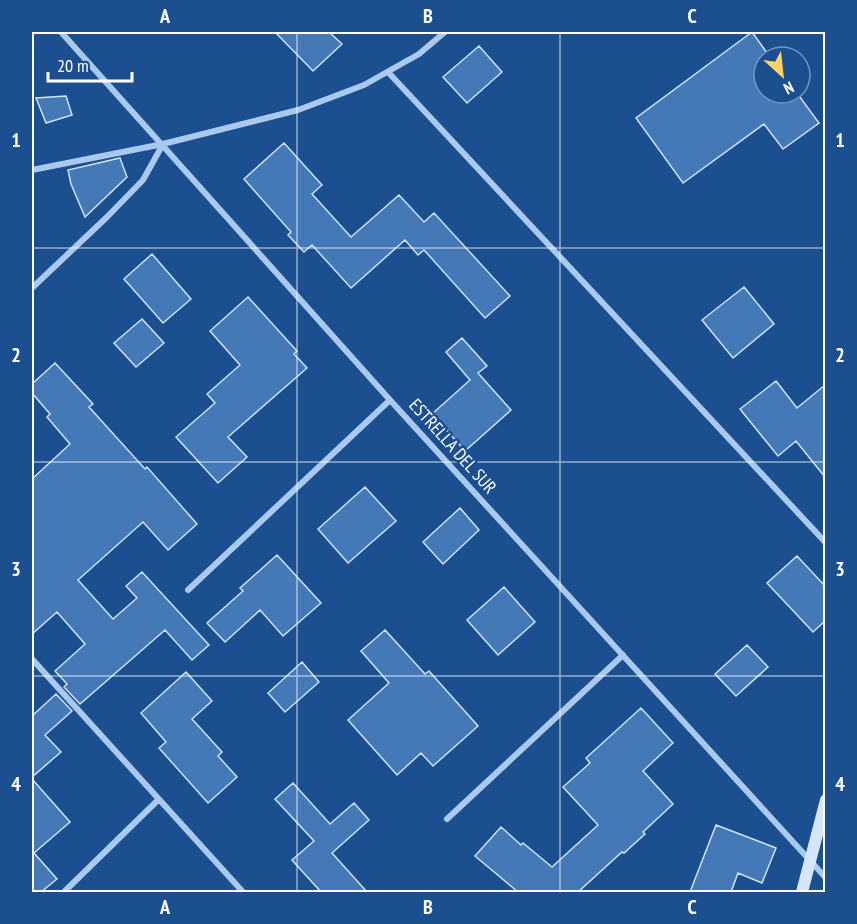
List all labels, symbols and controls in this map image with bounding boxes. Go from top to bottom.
text: A [159,3,171,29]
text: B [423,3,433,29]
text: C [687,3,697,29]
scale bar [48,45,132,83]
north arrow [752,45,812,105]
text: 20 m [57,54,89,77]
text: N [780,77,797,99]
text: 1 [11,127,21,153]
text: 1 [835,127,845,153]
text: 2 [11,342,21,368]
text: 2 [835,342,845,368]
street label: ESTRELLA DEL SUR [404,394,502,499]
text: 3 [11,556,21,582]
text: 3 [835,556,845,582]
text: 4 [11,771,21,797]
text: 4 [835,771,845,797]
text: A [159,894,171,920]
text: B [423,894,433,920]
text: C [687,894,697,920]

